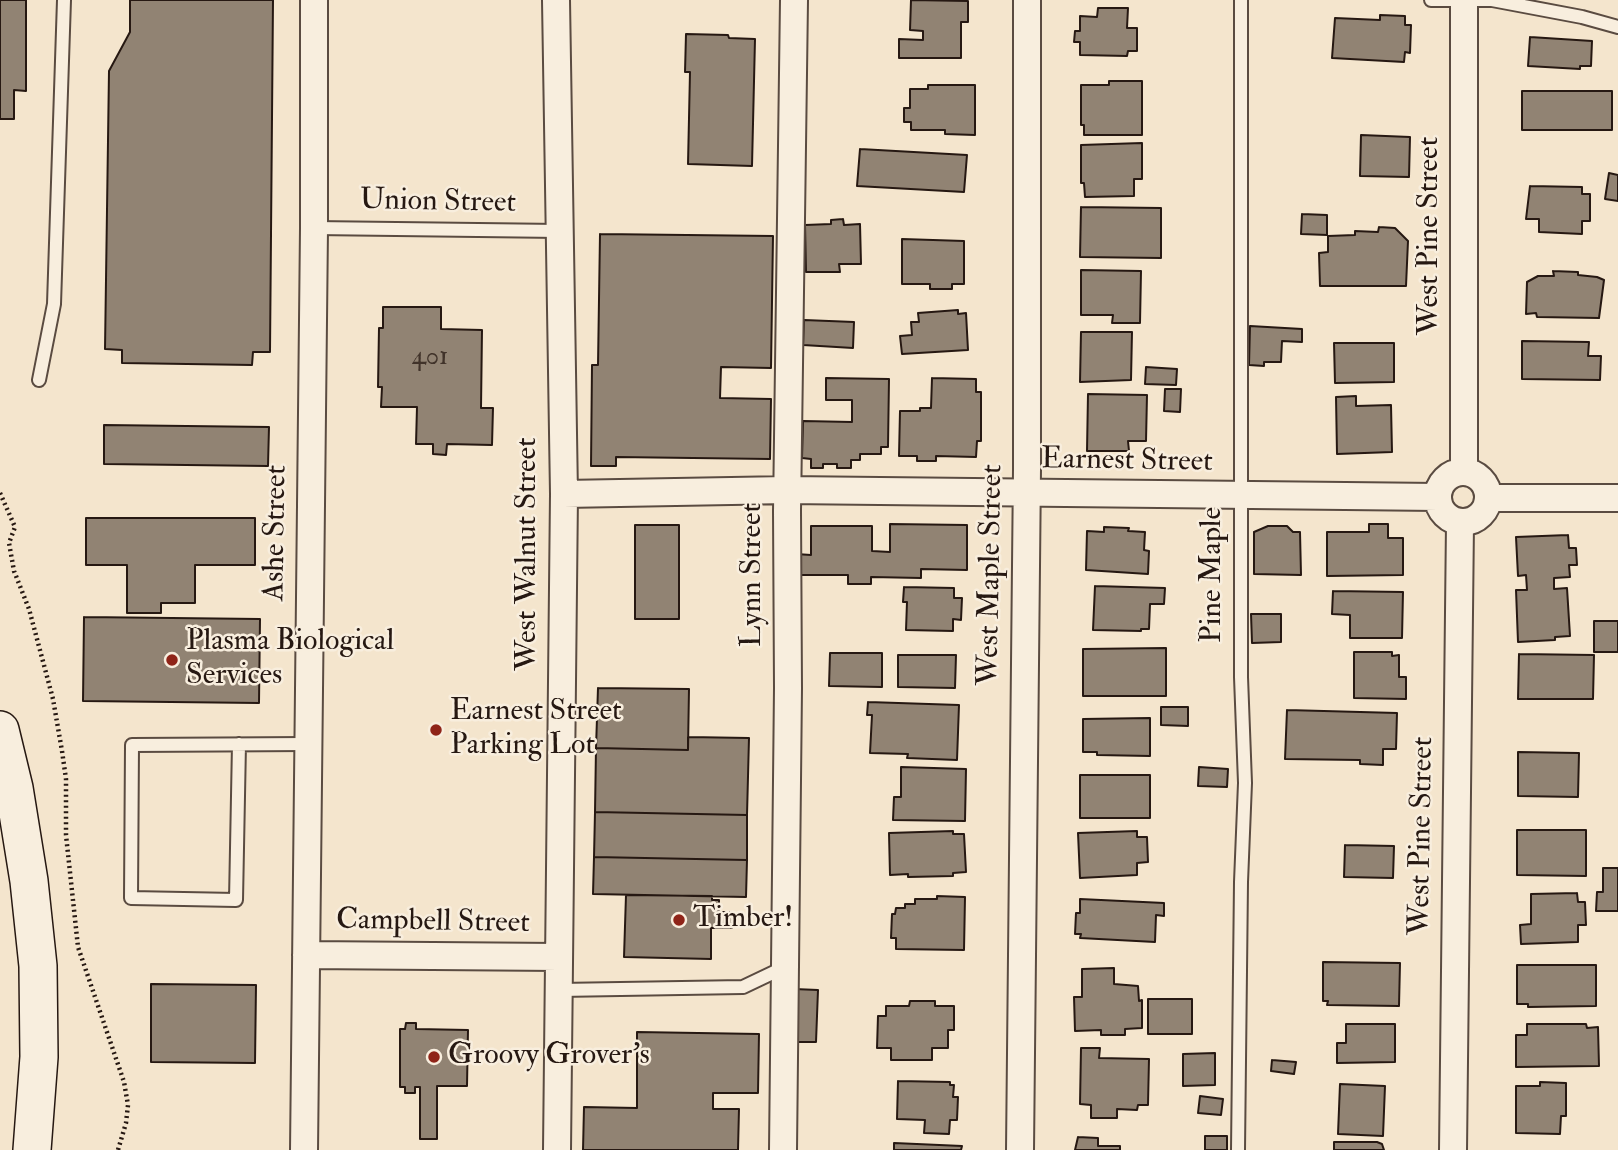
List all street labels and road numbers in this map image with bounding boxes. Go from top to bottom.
street label: West Pine Street [1413,137,1449,335]
street label: Union Street [360,184,516,222]
street label: West Walnut Street [511,437,547,671]
street label: Earnest Street [1041,443,1213,481]
street label: West Maple Street [972,464,1012,686]
street label: Ashe Street [258,465,296,601]
street label: Lynn Street [736,503,772,647]
street label: Pine Maple [1196,507,1232,643]
street label: West Pine Street [1403,736,1443,936]
street label: Campbell Street [336,903,530,943]

